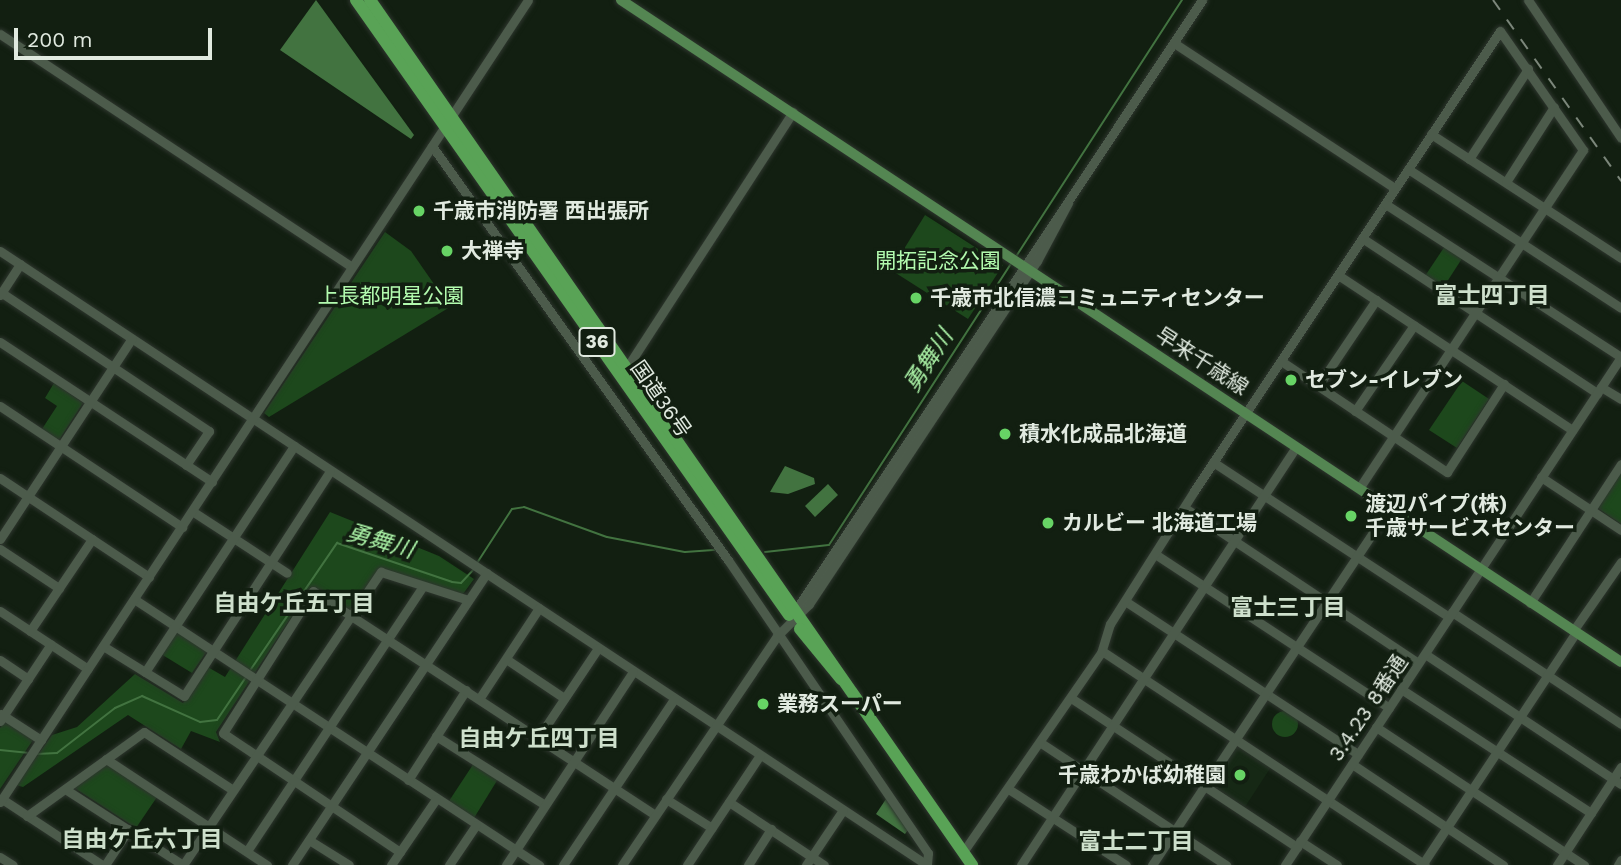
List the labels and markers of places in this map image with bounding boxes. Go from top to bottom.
place label: 千歳市消防署 西出張所 [433,198,649,224]
marker: 千歳市消防署 西出張所 [411,203,427,219]
place label: 大禅寺 [461,238,524,264]
marker: 大禅寺 [439,243,455,259]
place label: 千歳市北信濃コミュニティセンター [930,285,1266,311]
marker: 千歳市北信濃コミュニティセンター [908,290,924,306]
place label: セブン-イレブン [1305,367,1463,393]
marker: セブン-イレブン [1283,372,1299,388]
place label: 積水化成品北海道 [1019,421,1187,447]
marker: 積水化成品北海道 [997,426,1013,442]
place label: 渡辺パイプ(株) 千歳サービスセンター [1365,491,1575,541]
marker: 渡辺パイプ(株) 千歳サービスセンター [1343,508,1359,524]
place label: カルビー 北海道工場 [1062,510,1257,536]
marker: カルビー 北海道工場 [1040,515,1056,531]
place label: 業務スーパー [777,691,903,717]
marker: 業務スーパー [755,696,771,712]
place label: 千歳わかば幼稚園 [1058,762,1226,788]
marker: 千歳わかば幼稚園 [1232,767,1248,783]

